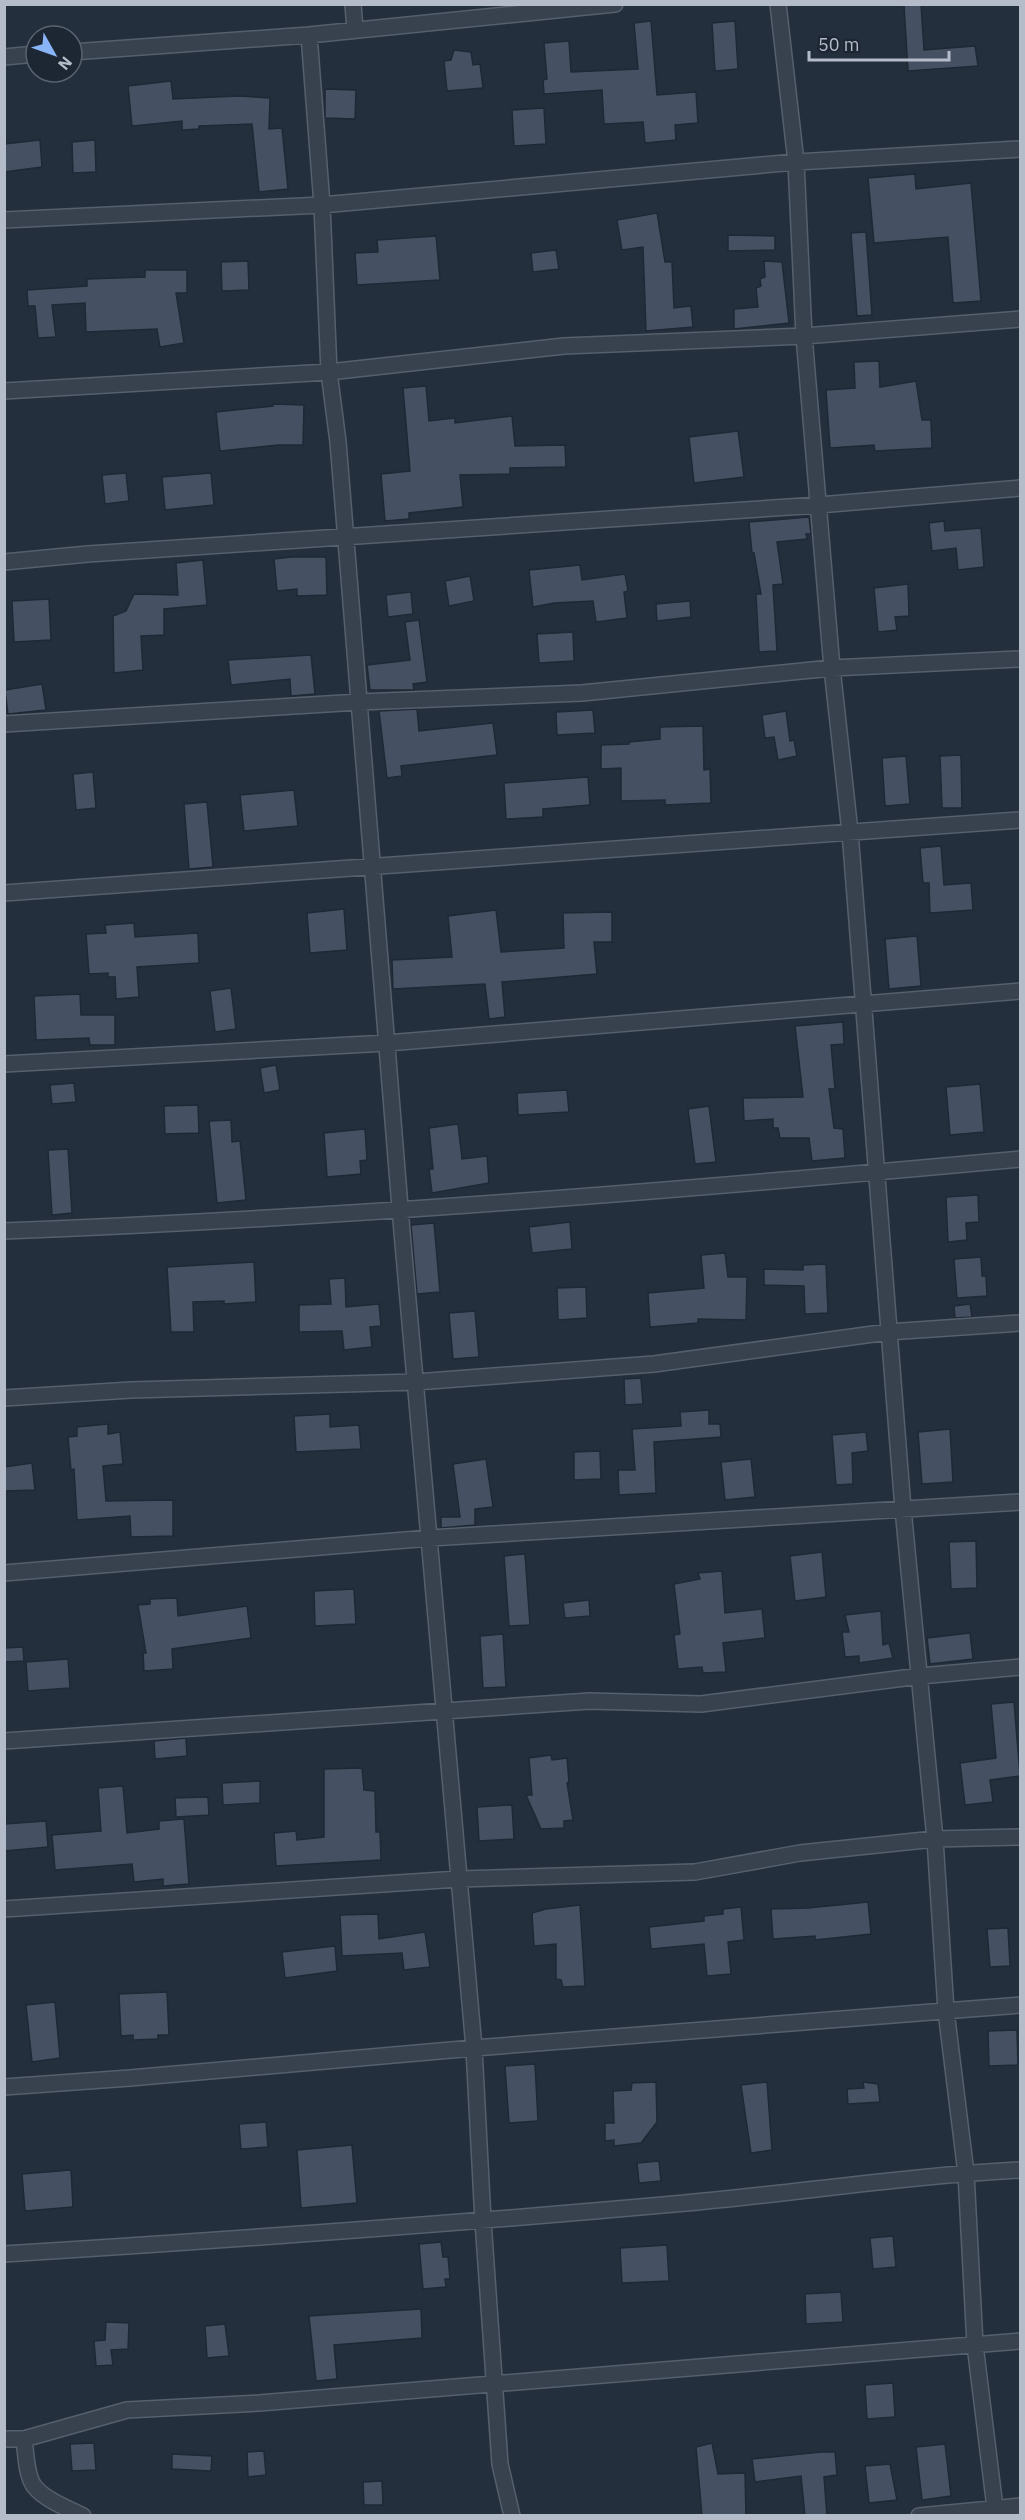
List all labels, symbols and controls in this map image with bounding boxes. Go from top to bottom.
north arrow [24,24,84,84]
scale bar [809,24,948,62]
text: 50 m [818,33,860,56]
text: N [54,53,77,75]

